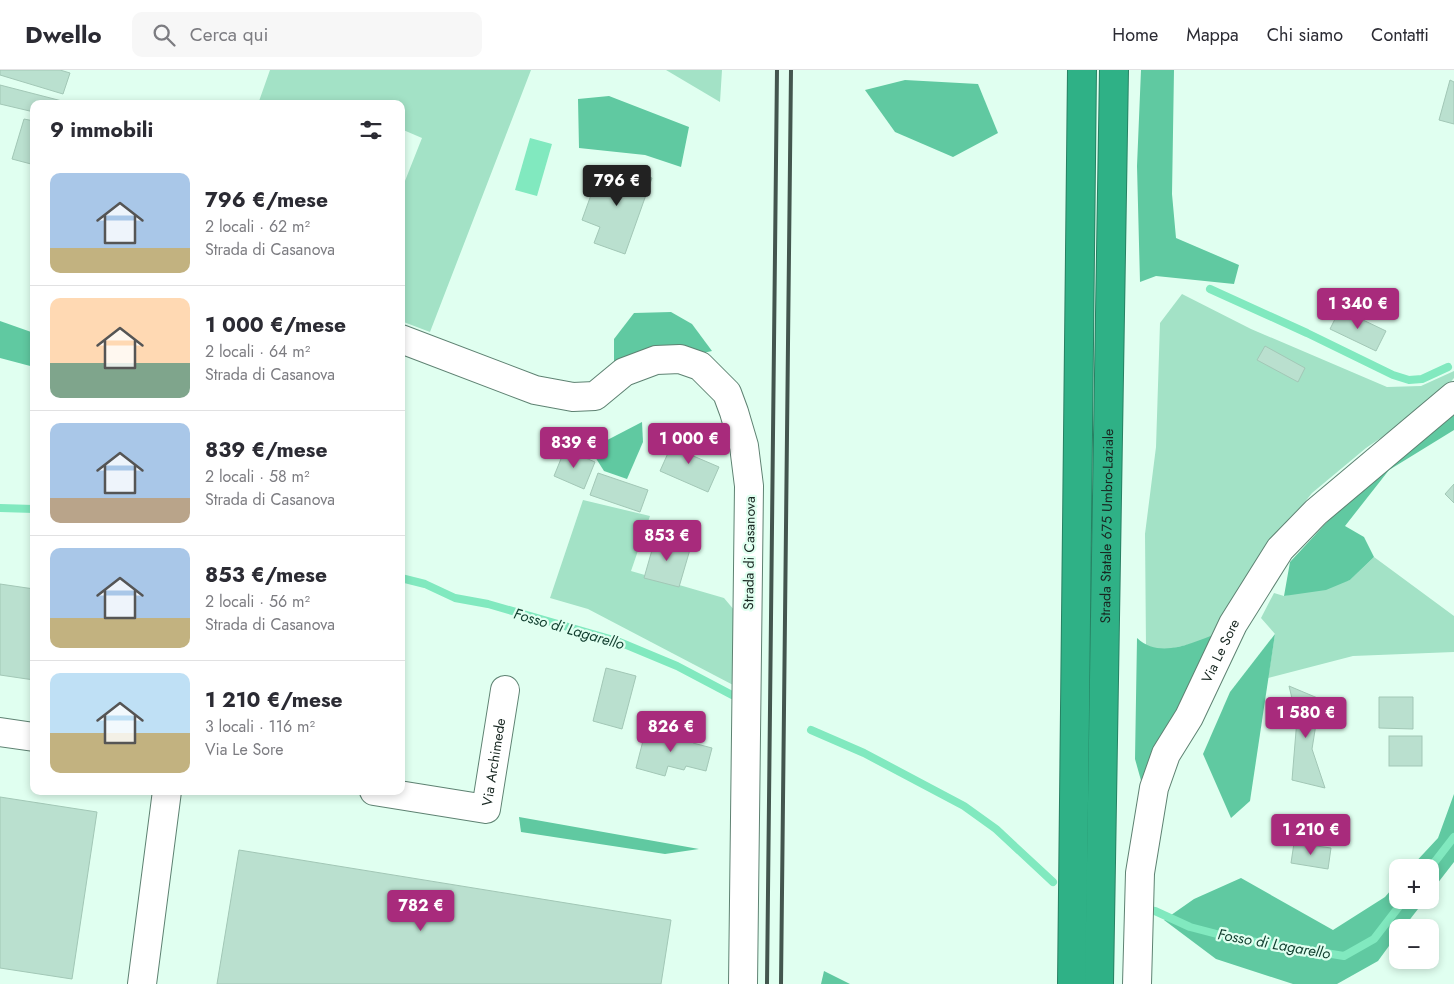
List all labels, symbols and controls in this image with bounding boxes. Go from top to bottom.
search box [132,12,482,57]
text: Dwello [25,17,102,52]
icon: search [150,21,178,49]
text: Cerca qui [190,21,268,48]
text: Home [1112,22,1158,48]
text: Mappa [1186,22,1239,48]
text: Chi siamo [1267,22,1343,48]
text: Contatti [1371,22,1429,48]
text: 9 immobili [50,115,153,145]
icon: filters [357,116,385,144]
pin: 796 € [582,164,652,207]
text: 796 € [594,169,640,192]
text: 796 €/mese [205,185,328,215]
icon: home [90,193,150,253]
text: 2 locali · 62 m² [205,215,310,238]
text: Strada di Casanova [205,238,335,261]
pin: 1 340 € [1312,288,1404,330]
text: 1 340 € [1328,292,1388,315]
text: 1 000 €/mese [205,310,346,340]
icon: home [90,318,150,378]
text: 2 locali · 64 m² [205,340,310,363]
text: Strada di Casanova [205,363,335,386]
pin: 1 000 € [643,422,735,465]
pin: 839 € [539,426,609,469]
text: 1 000 € [659,427,719,450]
street label: Strada Statale 675 Umbro-Laziale [1095,428,1118,624]
text: 839 € [551,431,597,454]
text: 839 €/mese [205,435,327,465]
icon: home [90,443,150,503]
text: 2 locali · 58 m² [205,465,309,488]
text: Strada di Casanova [205,488,335,511]
street label: Strada di Casanova [738,496,760,610]
pin: 853 € [632,520,702,562]
text: 853 € [644,524,690,547]
text: 853 €/mese [205,560,327,590]
icon: home [90,568,150,628]
text: 2 locali · 56 m² [205,590,310,613]
water label: Fosso di Lagarello [511,603,627,655]
text: Strada di Casanova [205,613,335,636]
street label: Via Le Sore [1197,615,1244,686]
text: 1 210 €/mese [205,685,343,715]
icon: home [90,693,150,753]
pin: 1 580 € [1260,696,1352,739]
text: 1 580 € [1276,701,1336,724]
pin: 826 € [636,710,706,753]
text: 3 locali · 116 m² [205,715,315,738]
text: 826 € [648,715,694,738]
street label: Via Archimede [477,717,510,807]
text: Via Le Sore [205,738,283,761]
pin: 1 210 € [1265,814,1357,856]
text: 1 210 € [1282,818,1340,841]
map controls [1389,859,1439,969]
button: + [1389,859,1439,909]
pin: 782 € [386,890,456,932]
text: 782 € [398,894,444,917]
button: − [1389,919,1439,969]
water label: Fosso di Lagarello [1216,923,1332,965]

